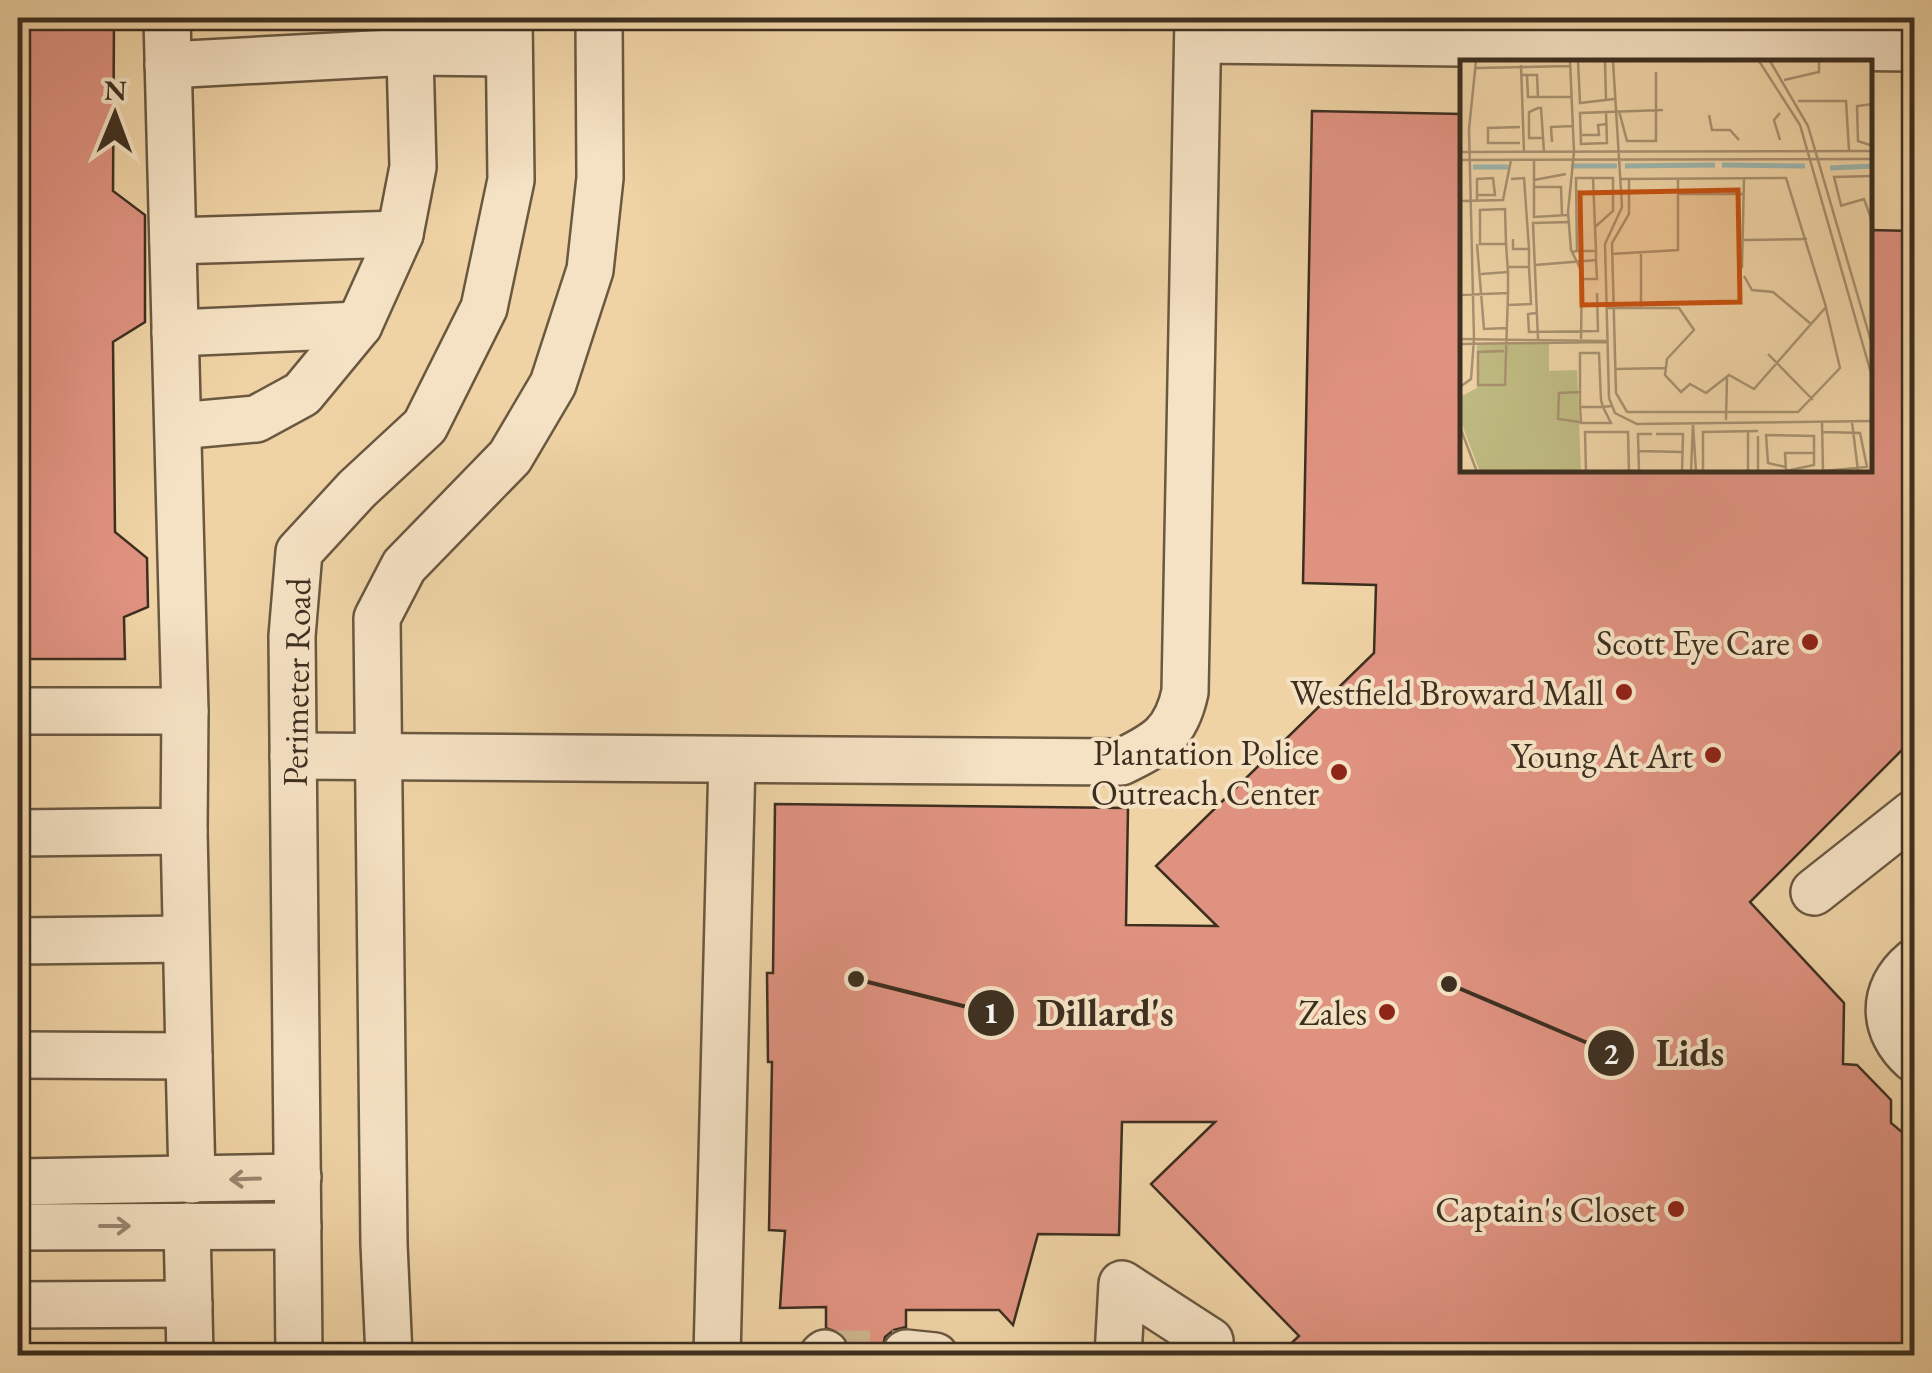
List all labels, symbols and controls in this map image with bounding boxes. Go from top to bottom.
inset map [1460,60,1872,472]
north arrow [65,65,165,165]
text: N [104,72,127,108]
street label: Perimeter Road [272,577,320,787]
place label: Scott Eye Care [1596,620,1790,665]
marker: Scott Eye Care [1799,631,1821,653]
place label: Westfield Broward Mall [1290,670,1604,715]
marker: Westfield Broward Mall [1613,681,1635,703]
place label: Plantation Police Outreach Center [1091,730,1319,815]
place label: Young At Art [1511,733,1693,778]
marker: Young At Art [1702,744,1724,766]
marker: Plantation Police Outreach Center [1328,761,1350,783]
callout: Dillard's [966,979,1194,1047]
text: Dillard's [1036,988,1174,1037]
place label: Zales [1299,990,1367,1035]
text: 1 [983,993,999,1032]
marker: Zales [1376,1001,1398,1023]
callout: Lids [1586,1019,1744,1087]
text: Lids [1656,1028,1724,1077]
text: 2 [1603,1034,1619,1073]
one-way arrow [229,1169,261,1188]
place label: Captain's Closet [1435,1187,1656,1232]
marker: Captain's Closet [1665,1198,1687,1220]
one-way arrow [98,1217,130,1236]

